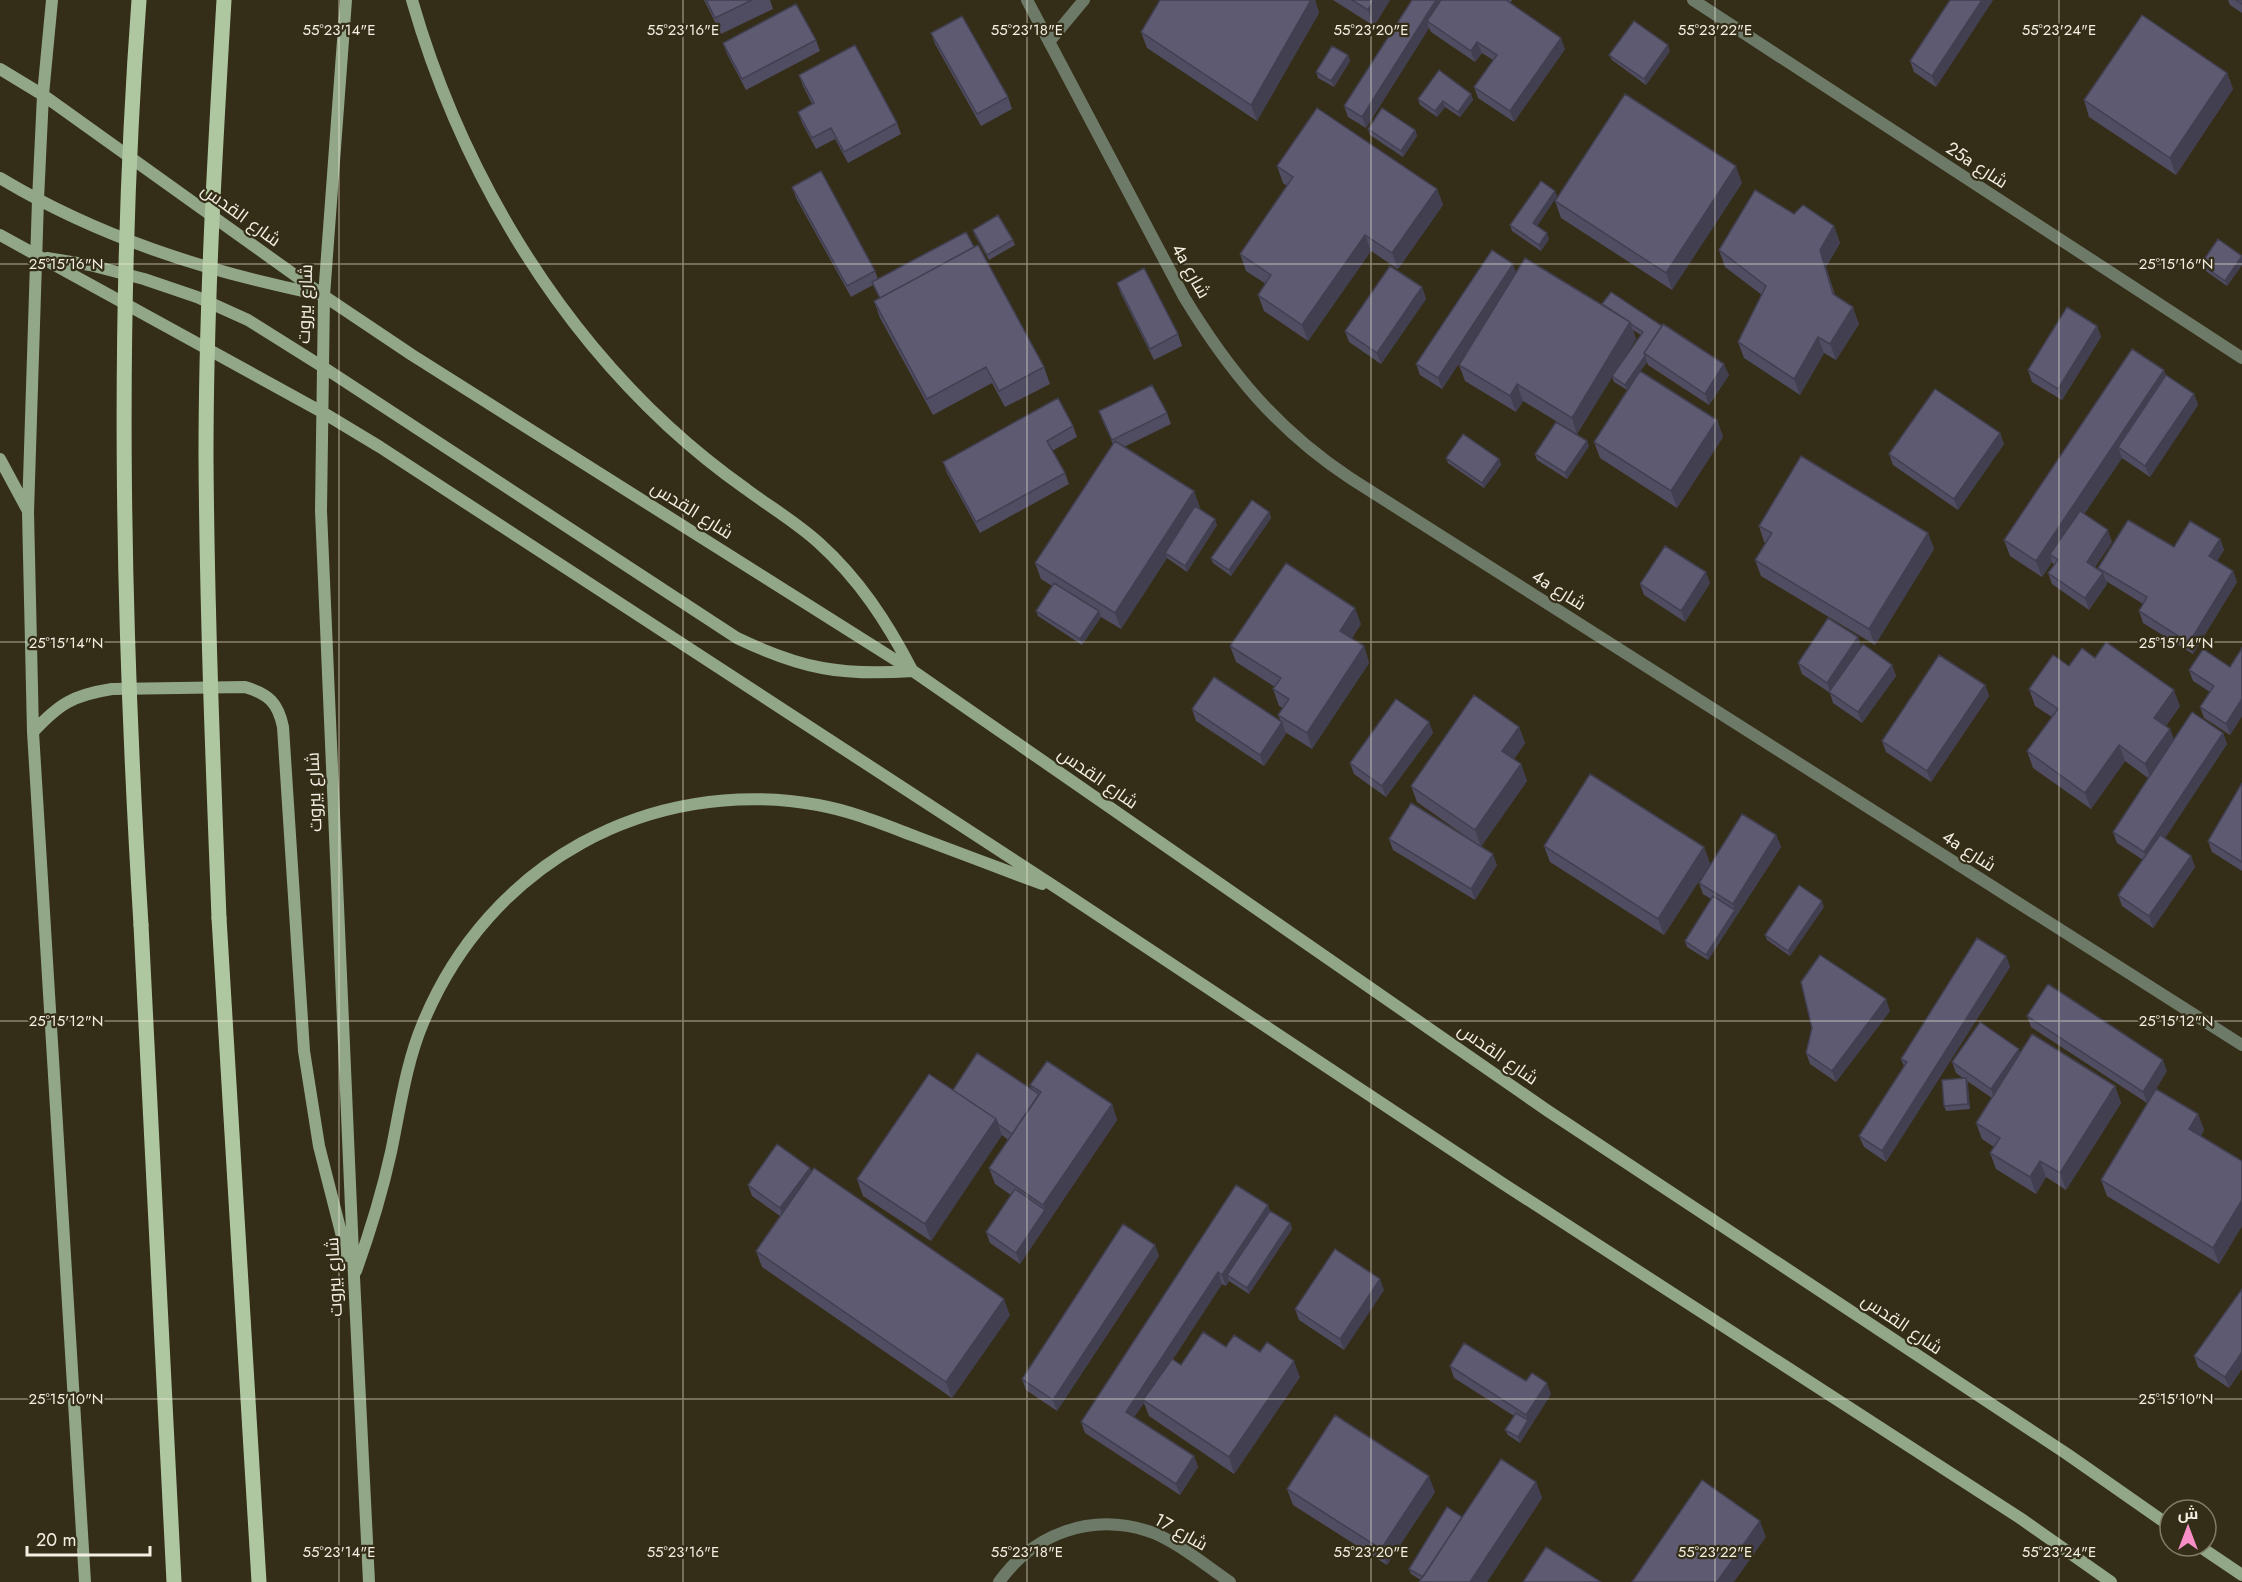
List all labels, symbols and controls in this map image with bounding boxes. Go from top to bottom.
text: 55°23'14"E [303,19,375,41]
text: 55°23'16"E [647,19,719,41]
text: 55°23'18"E [991,19,1063,41]
text: 55°23'20"E [1334,19,1408,41]
text: 55°23'22"E [1678,19,1752,41]
text: 55°23'24"E [2022,19,2096,41]
street label: 25a شارع [1941,135,2013,195]
street label: شارع القدس [196,177,286,253]
street label: 4a شارع [1165,239,1217,303]
text: 25°15'16"N [29,253,103,275]
text: 25°15'16"N [2139,253,2213,275]
street label: شارع بيروت [291,264,319,344]
street label: شارع القدس [646,474,738,546]
street label: 4a شارع [1527,563,1591,617]
text: 25°15'14"N [29,632,103,654]
text: 25°15'14"N [2139,632,2213,654]
street label: شارع القدس [1052,741,1144,815]
street label: شارع بيروت [300,752,328,832]
street label: 4a شارع [1937,824,2001,878]
text: 25°15'12"N [29,1010,103,1032]
text: 25°15'12"N [2139,1010,2213,1032]
street label: شارع القدس [1452,1017,1544,1091]
street label: شارع بيروت [319,1236,349,1318]
street label: شارع القدس [1856,1287,1948,1361]
text: 25°15'10"N [28,1388,104,1410]
text: 25°15'10"N [2138,1388,2214,1410]
north arrow [2158,1498,2218,1558]
text: ش [2178,1502,2198,1525]
street label: شارع 17 [1149,1507,1213,1557]
scale bar [27,1519,150,1557]
text: 20 m [36,1527,76,1553]
text: 55°23'14"E [303,1541,375,1563]
text: 55°23'16"E [647,1541,719,1563]
text: 55°23'18"E [991,1541,1063,1563]
text: 55°23'20"E [1334,1541,1408,1563]
text: 55°23'22"E [1678,1541,1752,1563]
text: 55°23'24"E [2022,1541,2096,1563]

